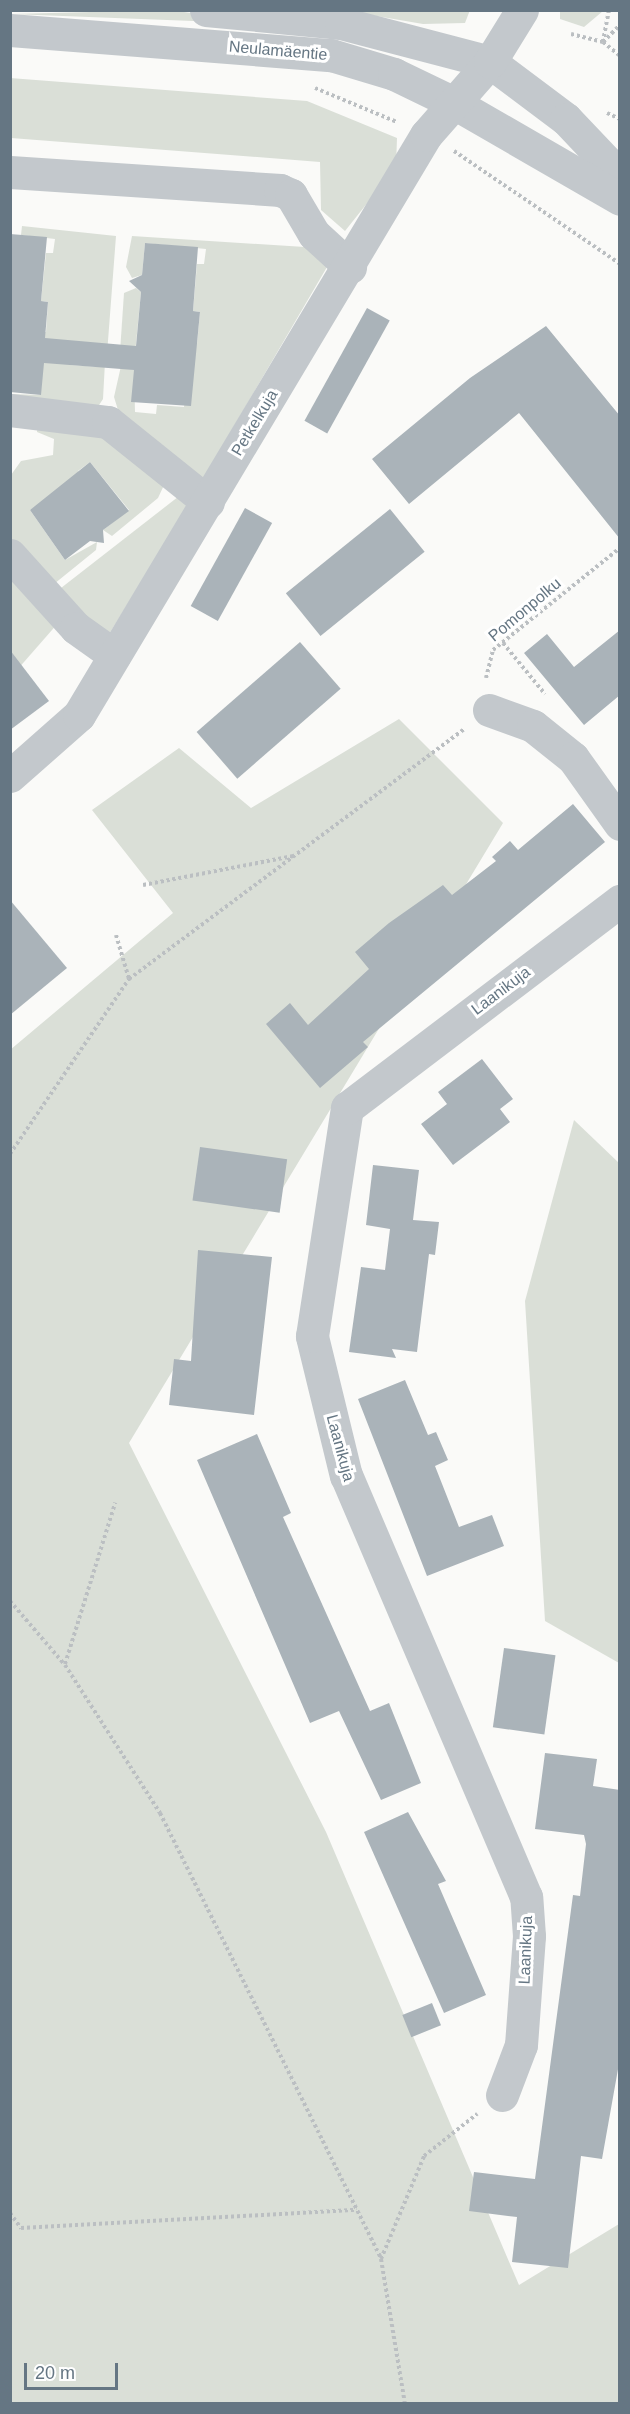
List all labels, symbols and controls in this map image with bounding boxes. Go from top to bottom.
street label: Neulamäentie [228,37,328,65]
street label: Petkelkuja [228,386,282,460]
street label: Pomonpolku [485,574,565,646]
street label: Laanikuja [468,963,534,1019]
street label: Laanikuja [322,1412,358,1484]
street label: Laanikuja [515,1915,537,1985]
scale bar [27,2351,122,2389]
text: 20 m [35,2363,75,2383]

